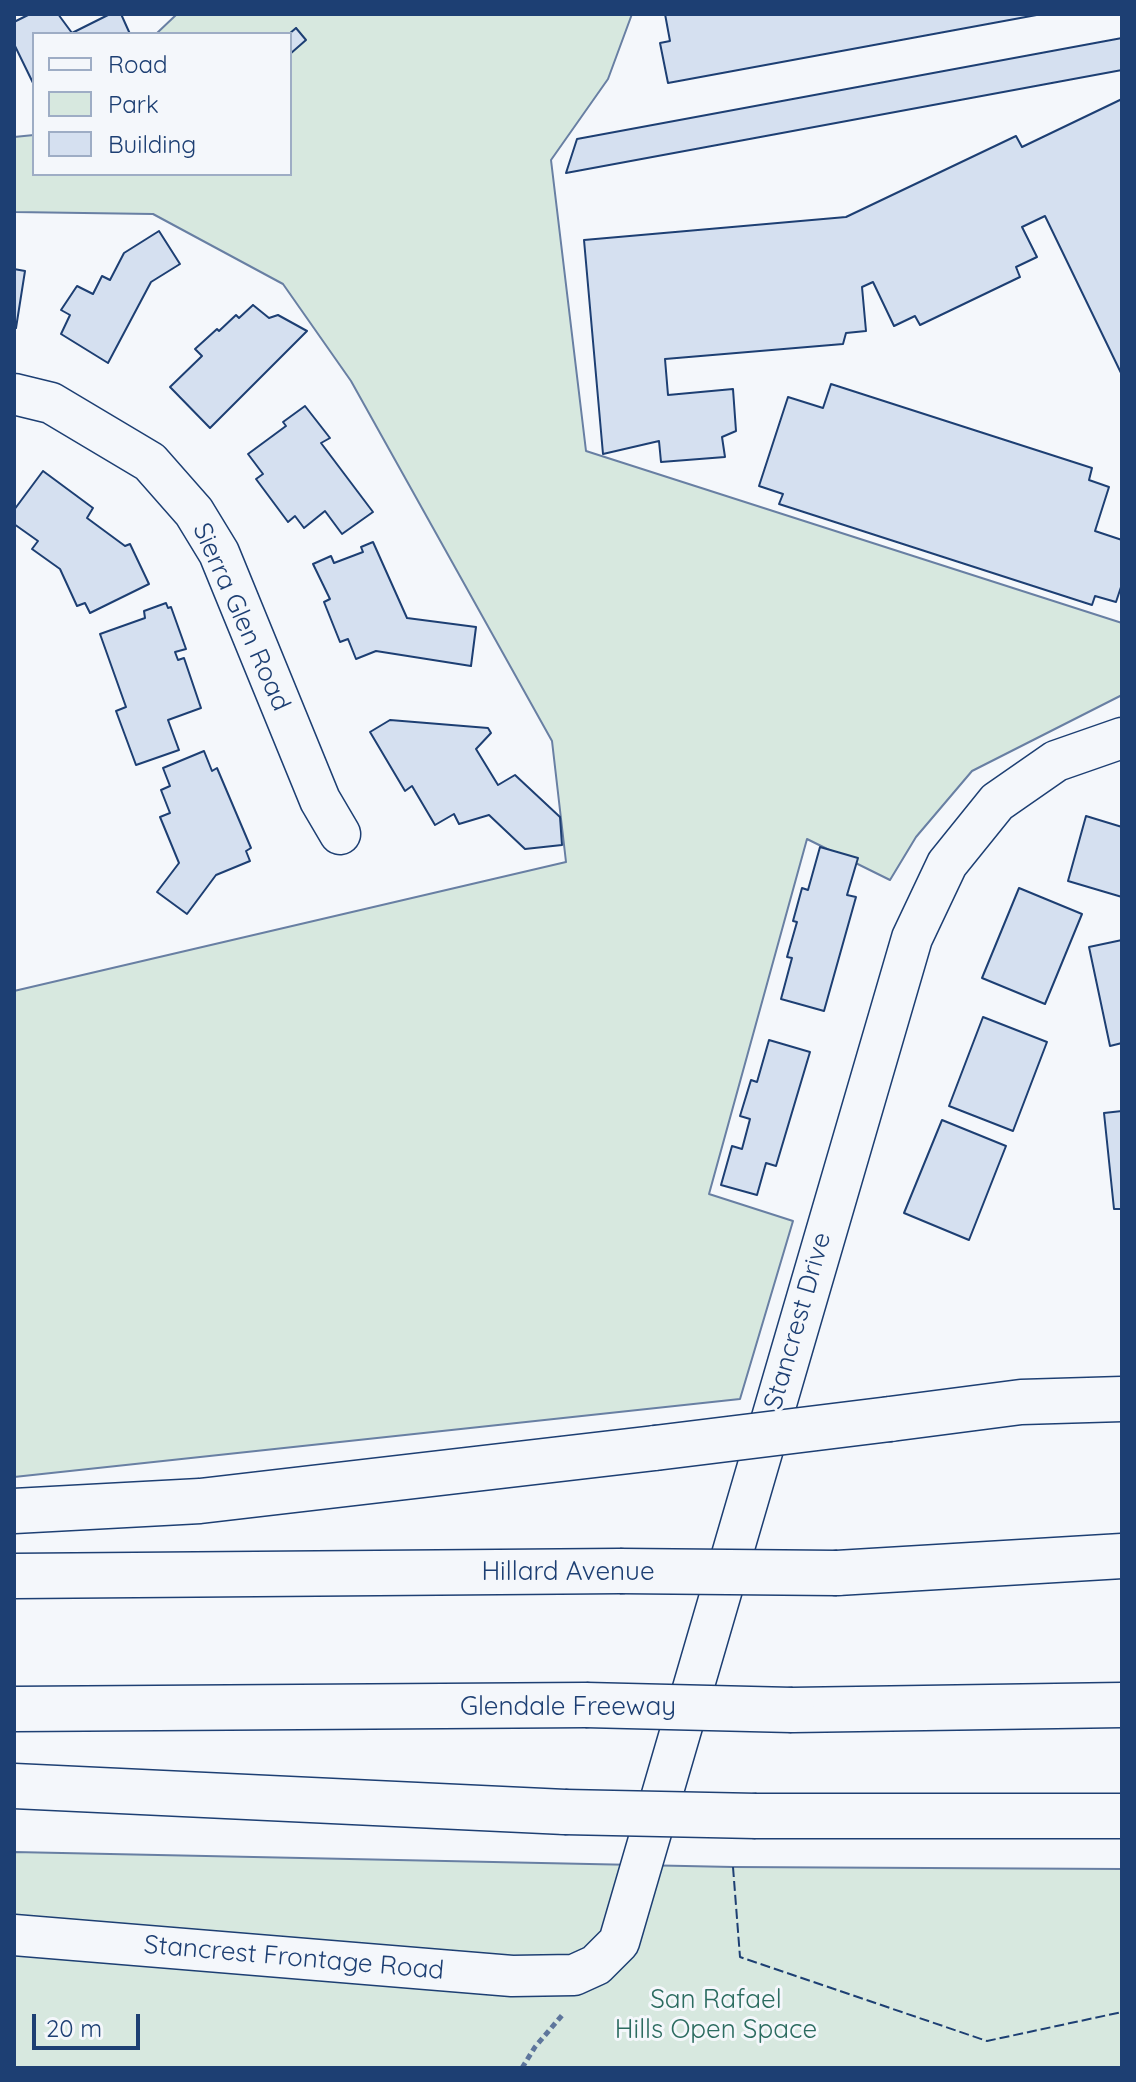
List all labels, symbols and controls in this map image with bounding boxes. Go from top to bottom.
legend [32,32,292,176]
text: Road [108,49,168,79]
text: Park [108,89,159,119]
text: Building [108,129,196,159]
street label: Sierra Glen Road [186,518,296,716]
street label: Stancrest Drive [758,1229,838,1413]
street label: Hillard Avenue [481,1556,655,1588]
street label: Glendale Freeway [460,1691,676,1723]
street label: Stancrest Frontage Road [143,1929,445,1987]
park label: San Rafael Hills Open Space [615,1984,817,2046]
scale bar [36,1998,144,2048]
text: 20 m [46,2013,102,2043]

